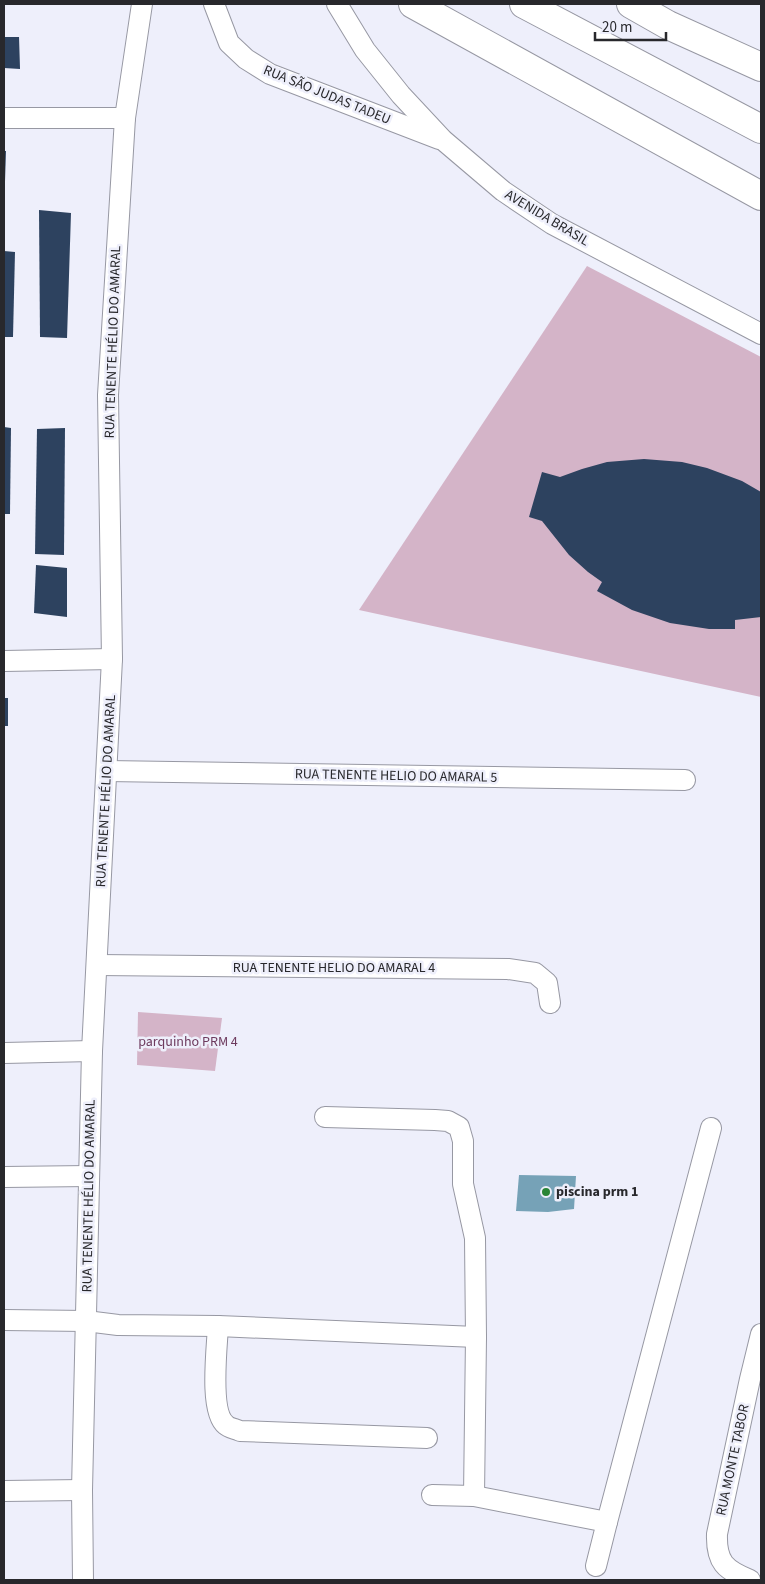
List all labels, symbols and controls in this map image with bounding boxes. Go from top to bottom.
scale bar [595,10,666,42]
text: 20 m [602,17,632,38]
street label: RUA SÃO JUDAS TADEU [260,60,394,130]
street label: AVENIDA BRASIL [501,185,593,251]
street label: RUA TENENTE HÉLIO DO AMARAL [100,245,126,439]
street label: RUA TENENTE HÉLIO DO AMARAL [91,694,121,888]
street label: RUA TENENTE HELIO DO AMARAL 5 [295,764,497,788]
street label: RUA TENENTE HELIO DO AMARAL 4 [233,958,435,978]
park label: parquinho PRM 4 [138,1032,238,1052]
street label: RUA TENENTE HÉLIO DO AMARAL [77,1099,101,1293]
place label: piscina prm 1 [556,1182,638,1202]
marker: piscina prm 1 [540,1186,552,1198]
street label: RUA MONTE TABOR [711,1402,755,1518]

